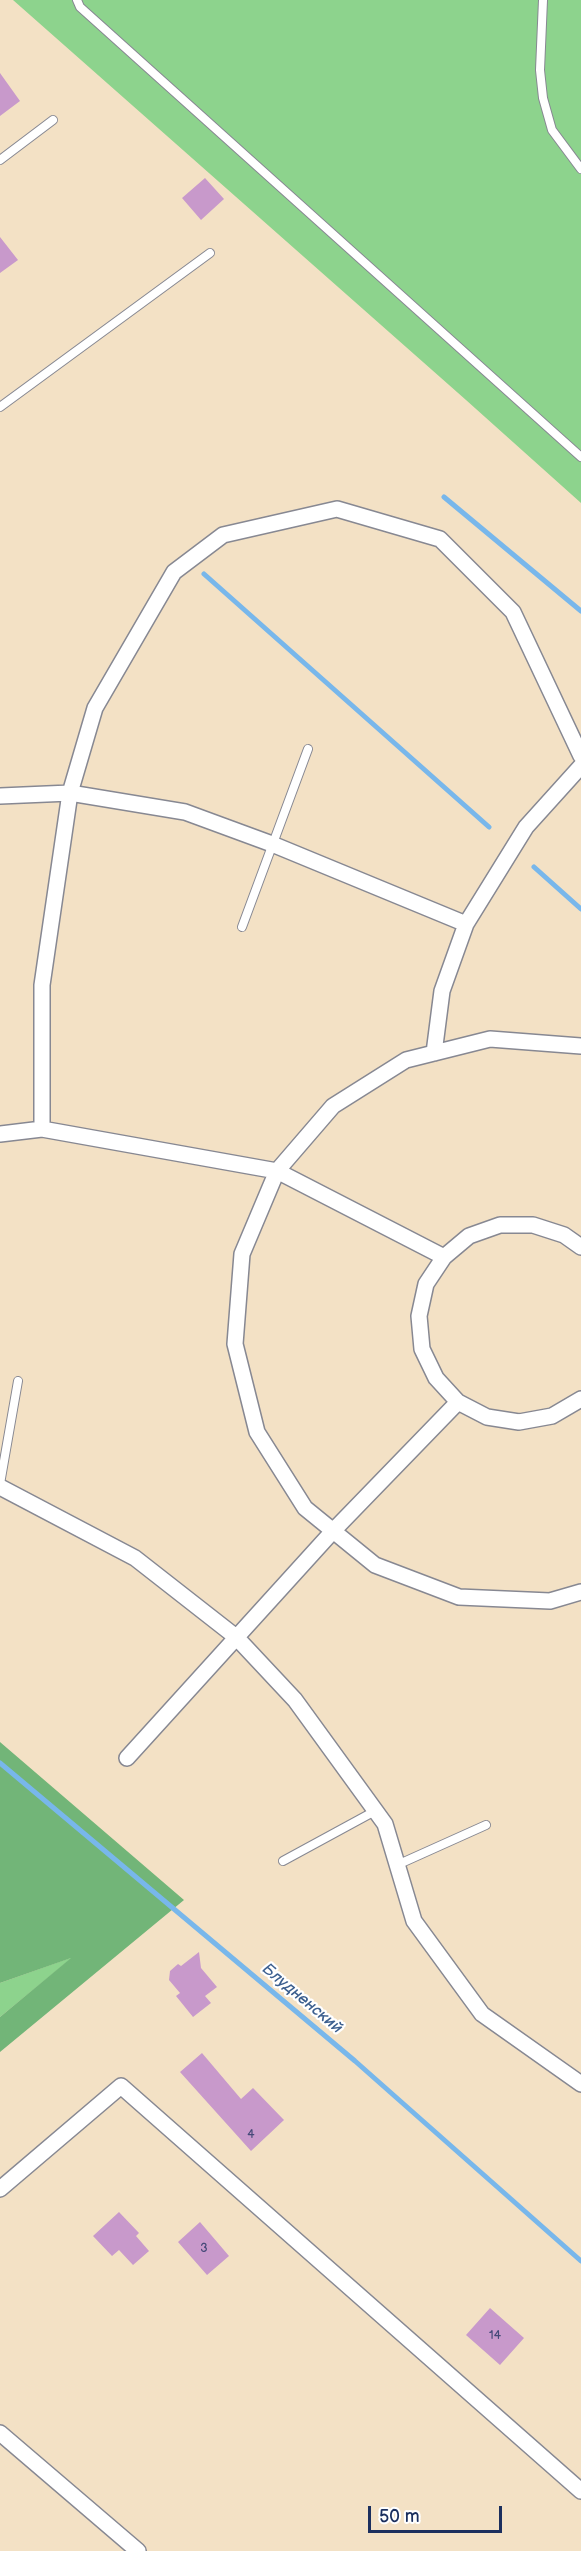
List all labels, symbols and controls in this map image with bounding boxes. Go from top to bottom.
water label: Блудненский [258,1960,346,2038]
house number: 4 [247,2128,255,2142]
house number: 3 [200,2242,208,2256]
house number: 14 [489,2329,501,2343]
scale bar [371,2494,504,2532]
text: 50 m [379,2506,420,2527]

